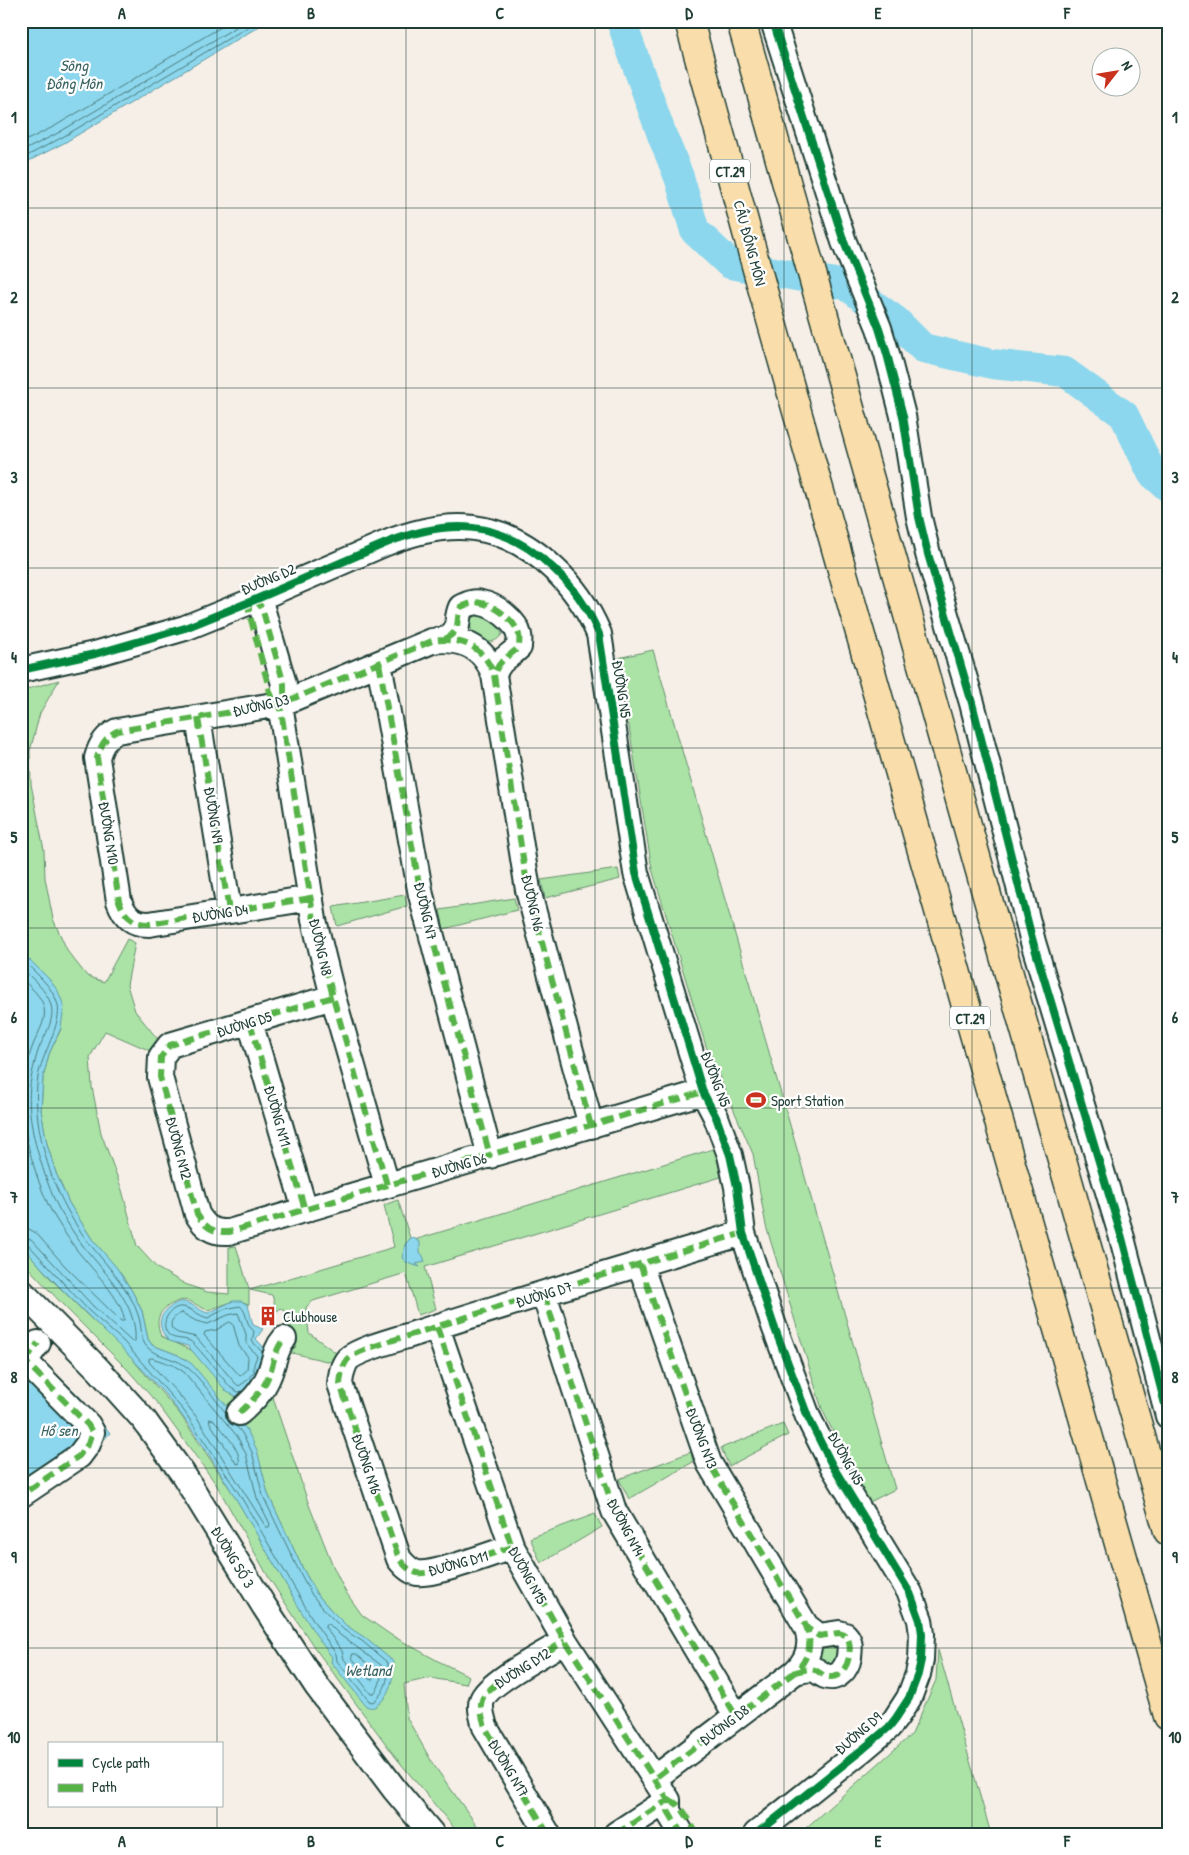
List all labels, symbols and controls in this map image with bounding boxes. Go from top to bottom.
text: A [118,2,126,24]
text: B [307,2,315,24]
text: C [496,2,505,24]
text: D [685,2,693,24]
text: E [874,2,882,24]
text: F [1063,2,1071,24]
north arrow [1092,48,1142,98]
water label: Sông Đồng Môn [46,54,104,94]
text: N [1118,57,1138,74]
text: 1 [11,106,17,128]
text: 1 [1172,106,1178,128]
road number: CT.29 [710,160,750,182]
street label: CẦU ĐỒNG MÔN [729,198,771,288]
text: 2 [10,286,18,308]
text: 2 [1171,286,1179,308]
text: 3 [10,466,18,488]
text: 3 [1171,466,1179,488]
street label: ĐƯỜNG D2 [237,558,299,600]
text: 4 [11,646,17,668]
text: 4 [1172,646,1178,668]
street label: ĐƯỜNG N5 [607,659,637,720]
street label: ĐƯỜNG D3 [231,688,292,722]
street label: ĐƯỜNG N9 [199,785,229,845]
street label: ĐƯỜNG N10 [94,800,124,866]
text: 5 [11,826,18,848]
text: 5 [1172,826,1179,848]
street label: ĐƯỜNG N6 [516,873,550,933]
street label: ĐƯỜNG N7 [409,880,443,942]
street label: ĐƯỜNG D4 [191,898,250,928]
street label: ĐƯỜNG N8 [304,916,338,978]
street label: ĐƯỜNG D5 [214,1005,275,1042]
text: 6 [11,1006,18,1028]
road number: CT.29 [950,1006,990,1030]
text: 6 [1172,1006,1179,1028]
street label: ĐƯỜNG N5 [696,1048,736,1110]
street label: ĐƯỜNG N11 [259,1083,297,1149]
sports icon: Sport Station [745,1089,767,1111]
place label: Sport Station [771,1090,844,1111]
street label: ĐƯỜNG N12 [161,1114,197,1182]
street label: ĐƯỜNG D6 [429,1147,489,1183]
text: 7 [9,1186,18,1208]
text: 7 [1170,1186,1179,1208]
street label: ĐƯỜNG D7 [513,1275,575,1313]
building icon: Clubhouse [257,1305,279,1327]
place label: Clubhouse [283,1306,338,1327]
text: 8 [11,1366,18,1388]
text: 8 [1172,1366,1179,1388]
street label: ĐƯỜNG N13 [681,1405,723,1472]
water label: Hồ sen [40,1419,79,1441]
street label: ĐƯỜNG N5 [823,1428,870,1489]
street label: ĐƯỜNG N16 [347,1431,387,1497]
street label: ĐƯỜNG N14 [602,1494,650,1560]
street label: ĐƯỜNG SỐ 3 [206,1522,260,1592]
street label: ĐƯỜNG N15 [503,1542,553,1608]
street label: ĐƯỜNG D11 [426,1545,490,1581]
text: 9 [11,1546,17,1568]
text: 9 [1172,1546,1178,1568]
street label: ĐƯỜNG D12 [490,1642,554,1694]
water label: Wetland [345,1659,394,1681]
street label: ĐƯỜNG D8 [695,1699,753,1751]
street label: ĐƯỜNG D9 [830,1706,886,1759]
text: 10 [8,1726,20,1748]
text: 10 [1169,1726,1181,1748]
street label: ĐƯỜNG N17 [483,1735,535,1801]
legend [48,1742,222,1808]
text: Cycle path [92,1752,150,1773]
text: Path [92,1776,117,1797]
text: A [118,1830,126,1852]
text: B [307,1830,315,1852]
text: C [496,1830,505,1852]
text: D [685,1830,693,1852]
text: E [874,1830,882,1852]
text: F [1063,1830,1071,1852]

